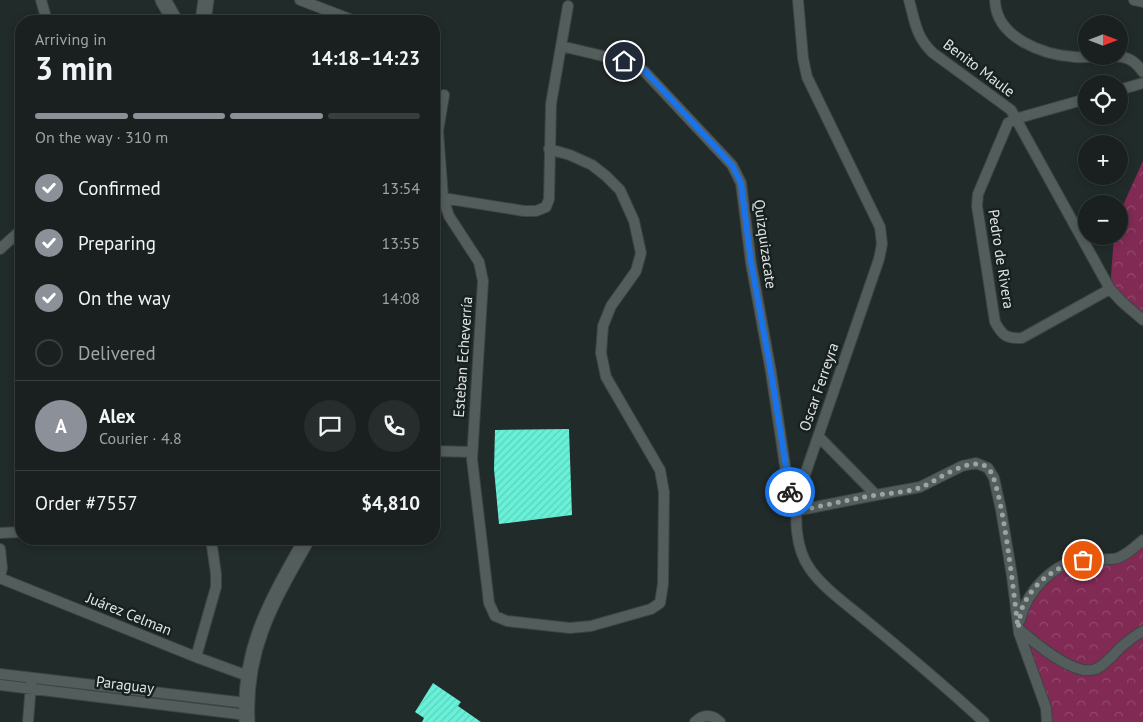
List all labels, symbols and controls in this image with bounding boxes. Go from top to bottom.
north arrow [1078,15,1128,65]
map controls [1078,15,1128,245]
text: Arriving in [35,29,106,49]
street label: Benito Maule [940,34,1019,101]
pin [603,40,645,82]
text: 14:18–14:23 [311,46,420,70]
text: 3 min [35,47,113,89]
icon: home [610,47,638,75]
button: locate [1078,75,1128,125]
text: On the way · 310 m [35,127,168,147]
button: + [1078,135,1128,185]
icon: check [35,174,63,202]
text: Confirmed [78,176,161,200]
text: 13:54 [382,178,420,198]
button: − [1078,195,1128,245]
street label: Quizquizacate [750,198,781,290]
street label: Pedro de Rivera [984,208,1019,310]
icon: check [35,229,63,257]
text: Preparing [78,231,156,255]
text: 13:55 [382,233,420,253]
icon: check [35,284,63,312]
text: On the way [78,286,170,310]
text: 14:08 [382,288,420,308]
street label: Esteban Echeverría [449,296,476,418]
street label: Oscar Ferreyra [795,340,843,434]
text: Delivered [78,341,156,365]
button: chat [304,400,356,452]
button: phone [368,400,420,452]
text: Alex [99,404,135,428]
text: A [55,414,67,438]
text: Courier · 4.8 [99,428,182,448]
courier [765,467,815,517]
icon: bike [776,478,804,506]
text: Order #7557 [35,491,138,515]
text: $4,810 [361,491,420,515]
pin [1062,539,1104,581]
icon: bag [1069,546,1097,574]
street label: Juárez Celman [83,587,175,639]
street label: Paraguay [95,672,155,697]

